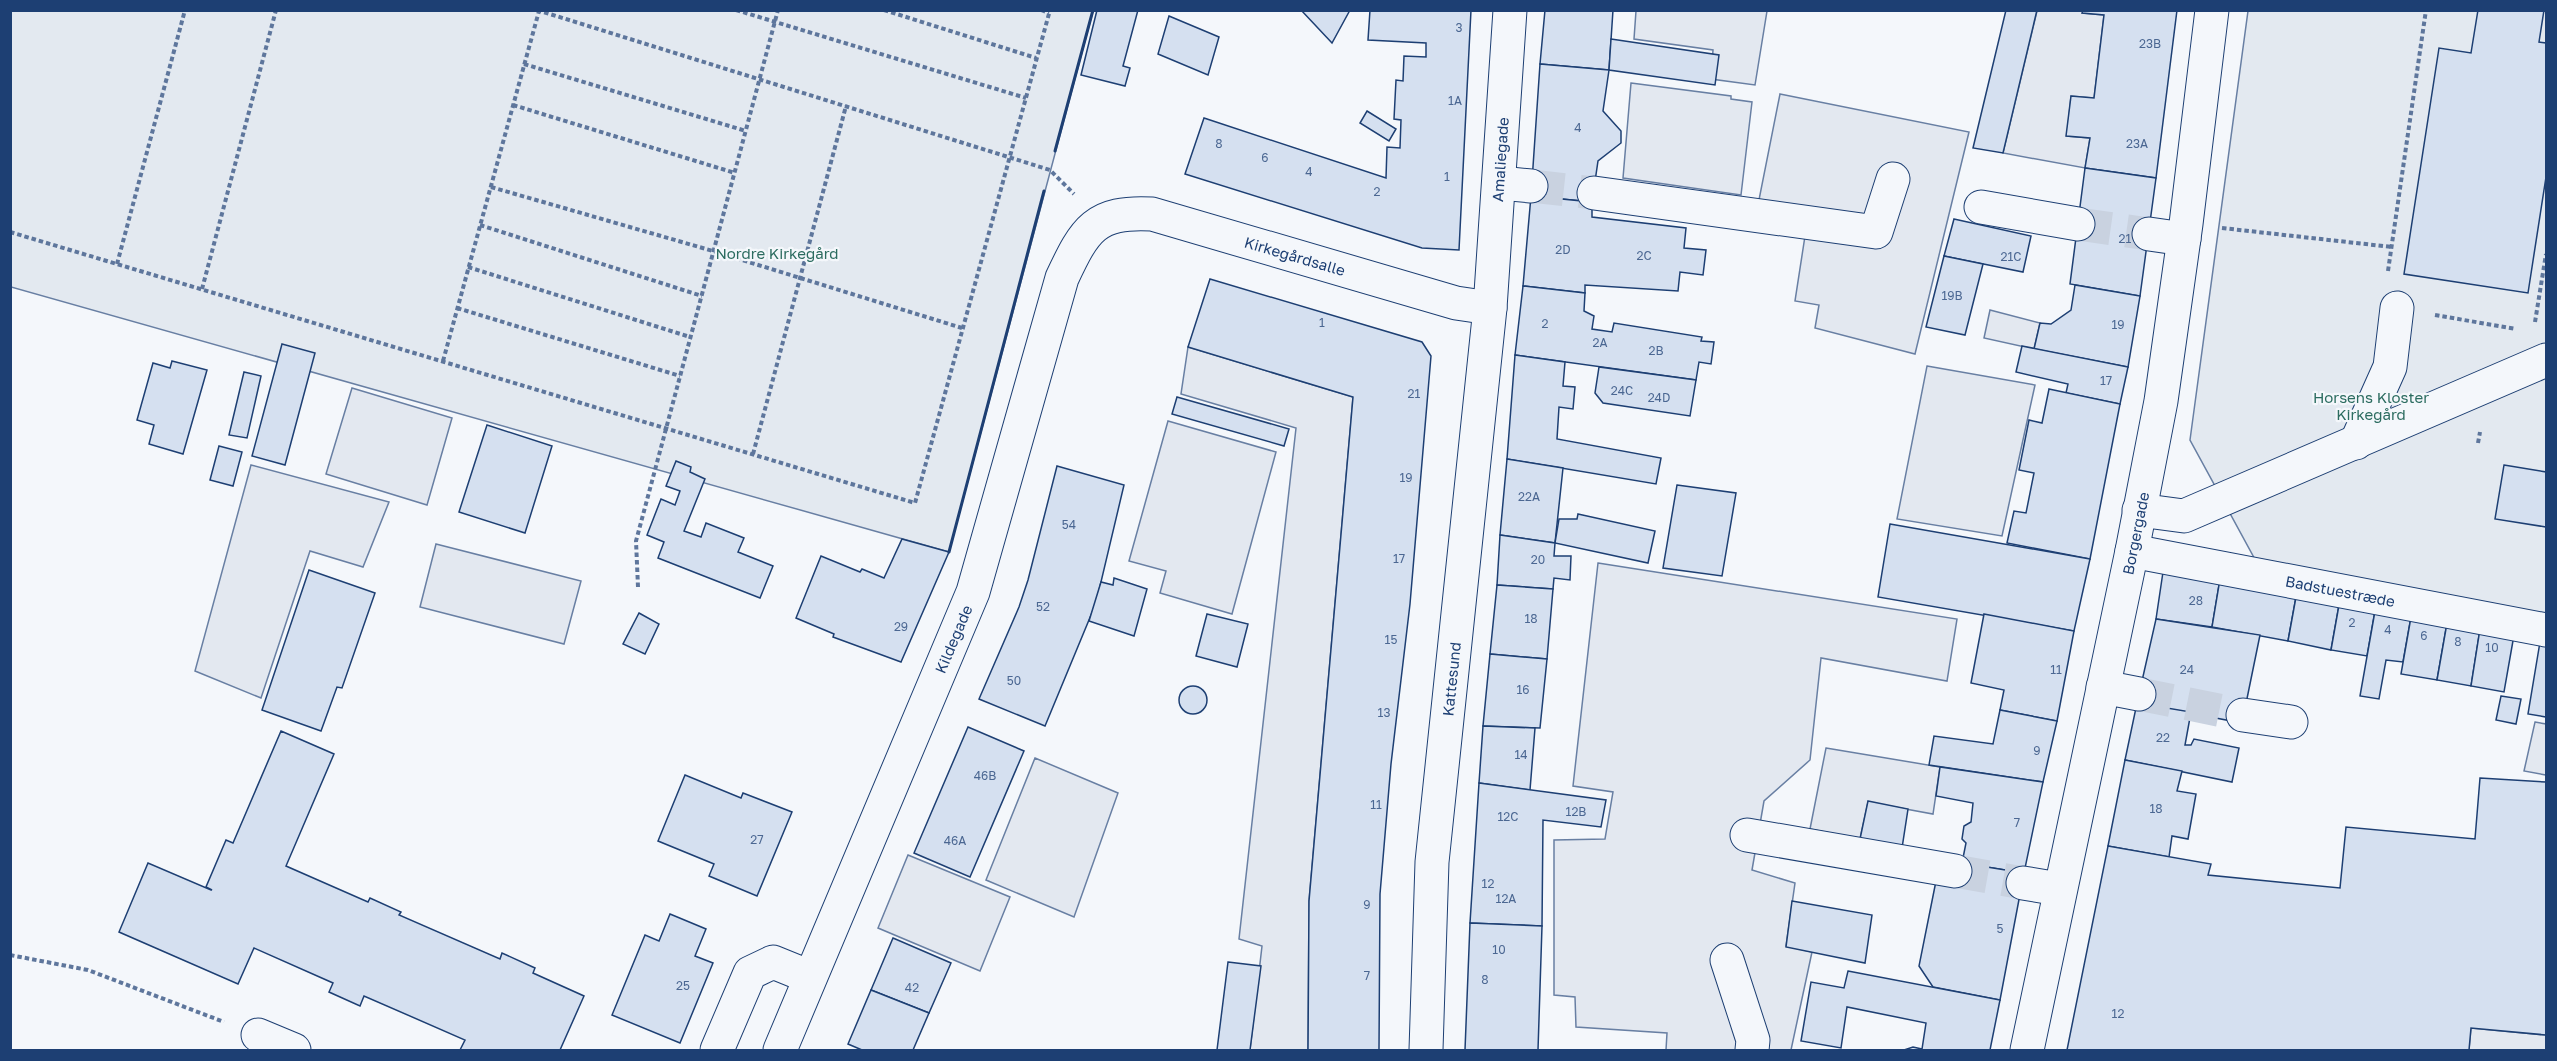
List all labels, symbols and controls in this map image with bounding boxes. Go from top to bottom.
house number: 3 [1455,20,1463,35]
house number: 23B [2139,36,2161,51]
house number: 1A [1448,93,1462,108]
street label: Amaliegade [1488,116,1512,202]
house number: 4 [1574,120,1582,135]
house number: 8 [1215,136,1223,151]
house number: 23A [2126,136,2148,151]
house number: 6 [1261,150,1269,165]
house number: 4 [1305,164,1313,179]
house number: 1 [1444,169,1450,184]
house number: 2 [1374,184,1381,199]
house number: 21 [2119,231,2132,246]
street label: Kirkegårdsalle [1242,233,1348,279]
house number: 2D [1555,242,1571,257]
park label: Nordre Kirkegård [715,244,839,262]
house number: 2C [1636,248,1652,263]
house number: 21C [2001,249,2021,264]
house number: 19B [1941,288,1963,303]
house number: 1 [1319,315,1325,330]
house number: 2 [1542,316,1549,331]
house number: 19 [2111,317,2125,332]
house number: 2A [1592,335,1608,350]
house number: 2B [1648,343,1664,358]
house number: 17 [2100,373,2112,388]
house number: 24C [1611,383,1633,398]
house number: 21 [1408,386,1421,401]
park label: Horsens Kloster Kirkegård [2313,388,2429,423]
house number: 24D [1648,390,1670,405]
house number: 19 [1399,470,1413,485]
house number: 22A [1518,489,1540,504]
street label: Borgergade [2118,490,2152,576]
house number: 54 [1062,517,1076,532]
house number: 17 [1393,551,1405,566]
house number: 20 [1531,552,1545,567]
street label: Badstuestræde [2284,571,2397,610]
house number: 28 [2189,593,2203,608]
house number: 52 [1036,599,1050,614]
street label: Kildegade [931,602,976,676]
house number: 18 [1524,611,1538,626]
house number: 2 [2349,615,2356,630]
house number: 29 [894,619,908,634]
house number: 4 [2384,622,2392,637]
house number: 6 [2420,628,2428,643]
house number: 15 [1385,632,1397,647]
house number: 8 [2454,634,2462,649]
house number: 10 [2485,640,2499,655]
street label: Kattesund [1438,641,1464,717]
house number: 11 [2050,662,2062,677]
house number: 24 [2180,662,2194,677]
house number: 50 [1007,673,1021,688]
house number: 16 [1516,682,1530,697]
house number: 13 [1378,705,1390,720]
house number: 22 [2156,730,2170,745]
house number: 9 [2033,743,2041,758]
house number: 14 [1514,747,1528,762]
house number: 46B [974,768,996,783]
house number: 11 [1370,797,1382,812]
house number: 18 [2149,801,2163,816]
house number: 12B [1566,804,1586,819]
house number: 12C [1498,809,1518,824]
house number: 7 [2014,815,2020,830]
house number: 27 [750,832,764,847]
house number: 46A [944,833,966,848]
house number: 12 [1482,876,1494,891]
house number: 12A [1496,891,1516,906]
house number: 9 [1363,897,1371,912]
house number: 5 [1997,921,2004,936]
house number: 10 [1492,942,1506,957]
house number: 7 [1364,968,1370,983]
house number: 8 [1481,972,1489,987]
house number: 25 [676,978,690,993]
house number: 42 [905,980,919,995]
house number: 12 [2112,1006,2124,1021]

